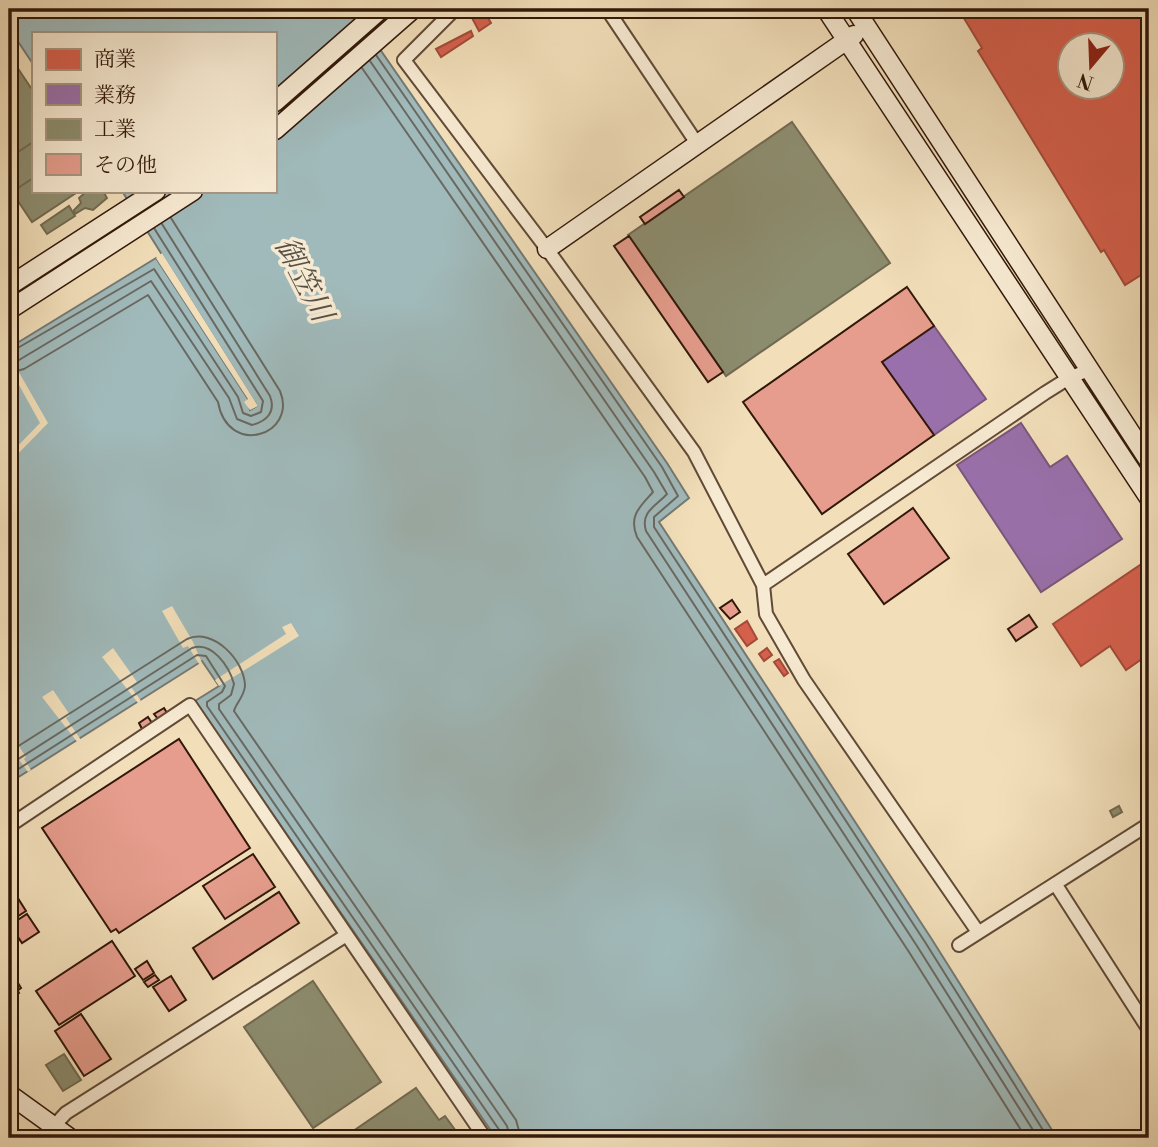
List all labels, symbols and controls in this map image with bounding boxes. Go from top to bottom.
legend [32,32,276,192]
north arrow [1056,32,1126,102]
text: 商業 [94,47,136,73]
text: N [1075,67,1097,95]
text: 業務 [94,83,136,109]
text: 工業 [94,117,136,143]
text: その他 [94,153,157,179]
water label: 御笠川 [266,231,342,331]

